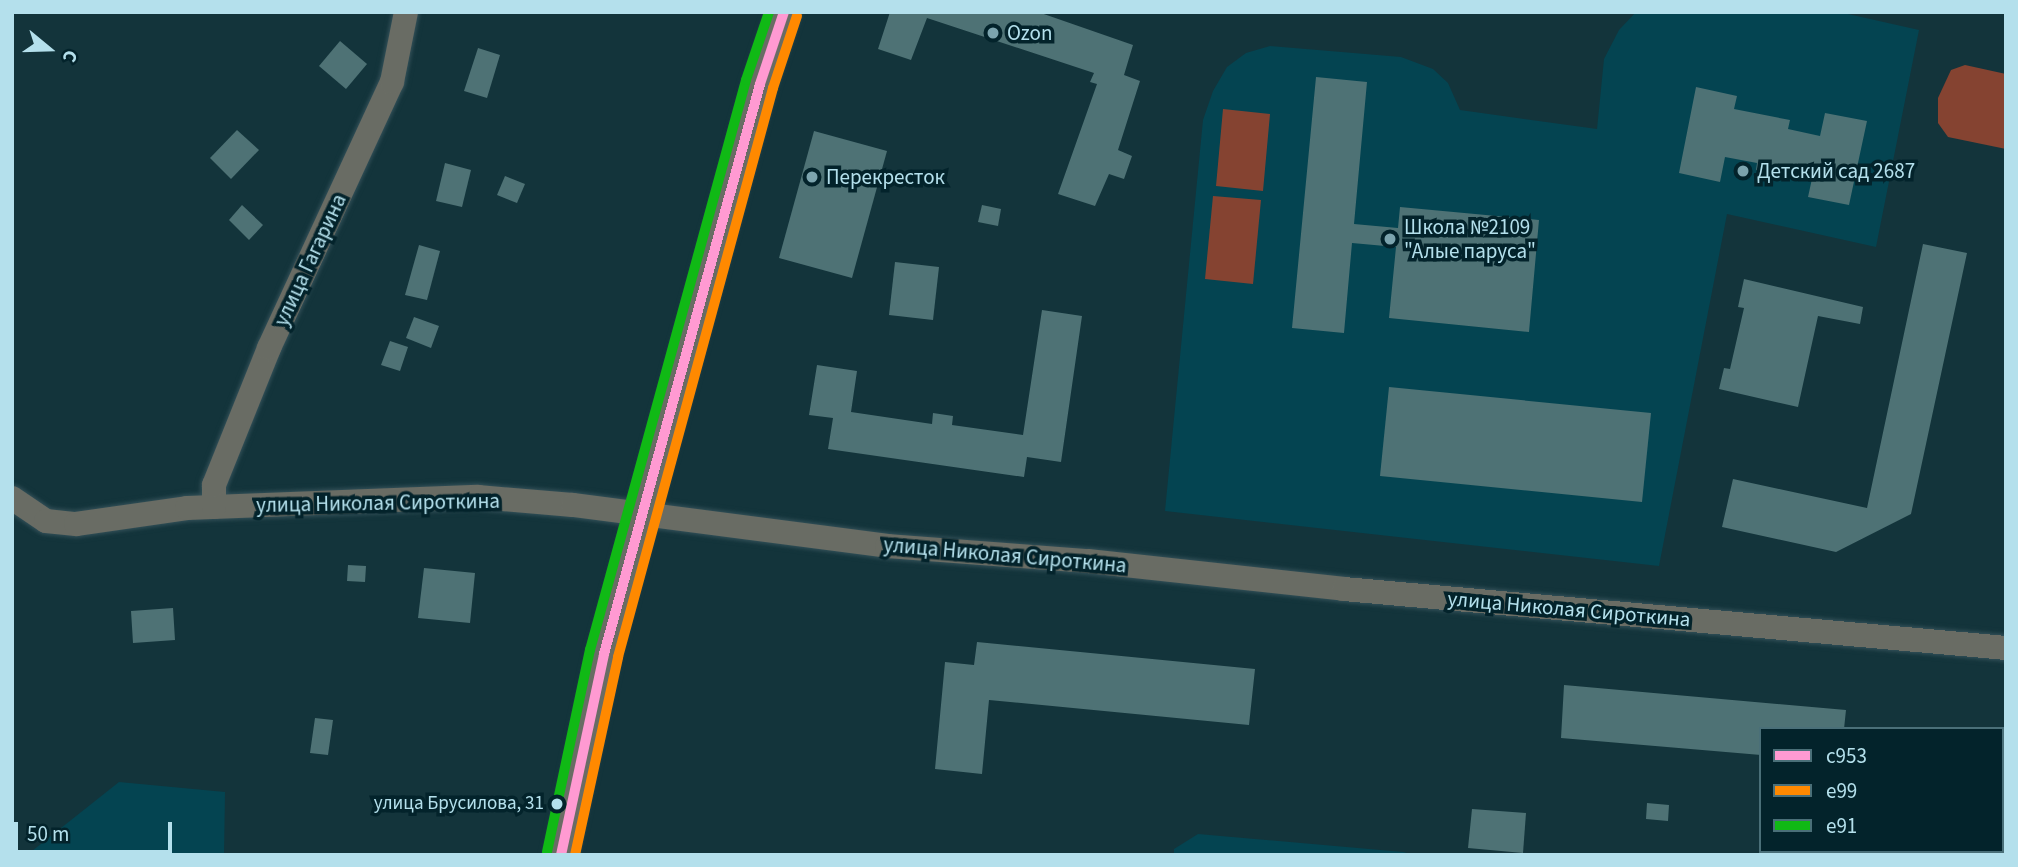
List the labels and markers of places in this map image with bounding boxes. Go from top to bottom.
place label: Ozon [1007,20,1052,46]
marker: Ozon [985,25,1001,41]
place label: Детский сад 2687 [1757,158,1915,184]
marker: Детский сад 2687 [1735,163,1751,179]
place label: Перекресток [826,164,945,190]
marker: Перекресток [804,169,820,185]
place label: Школа №2109 "Алые паруса" [1404,214,1536,264]
marker: Школа №2109 "Алые паруса" [1382,231,1398,247]
place label: улица Брусилова, 31 [374,793,544,815]
marker: улица Брусилова, 31 [550,797,564,811]

